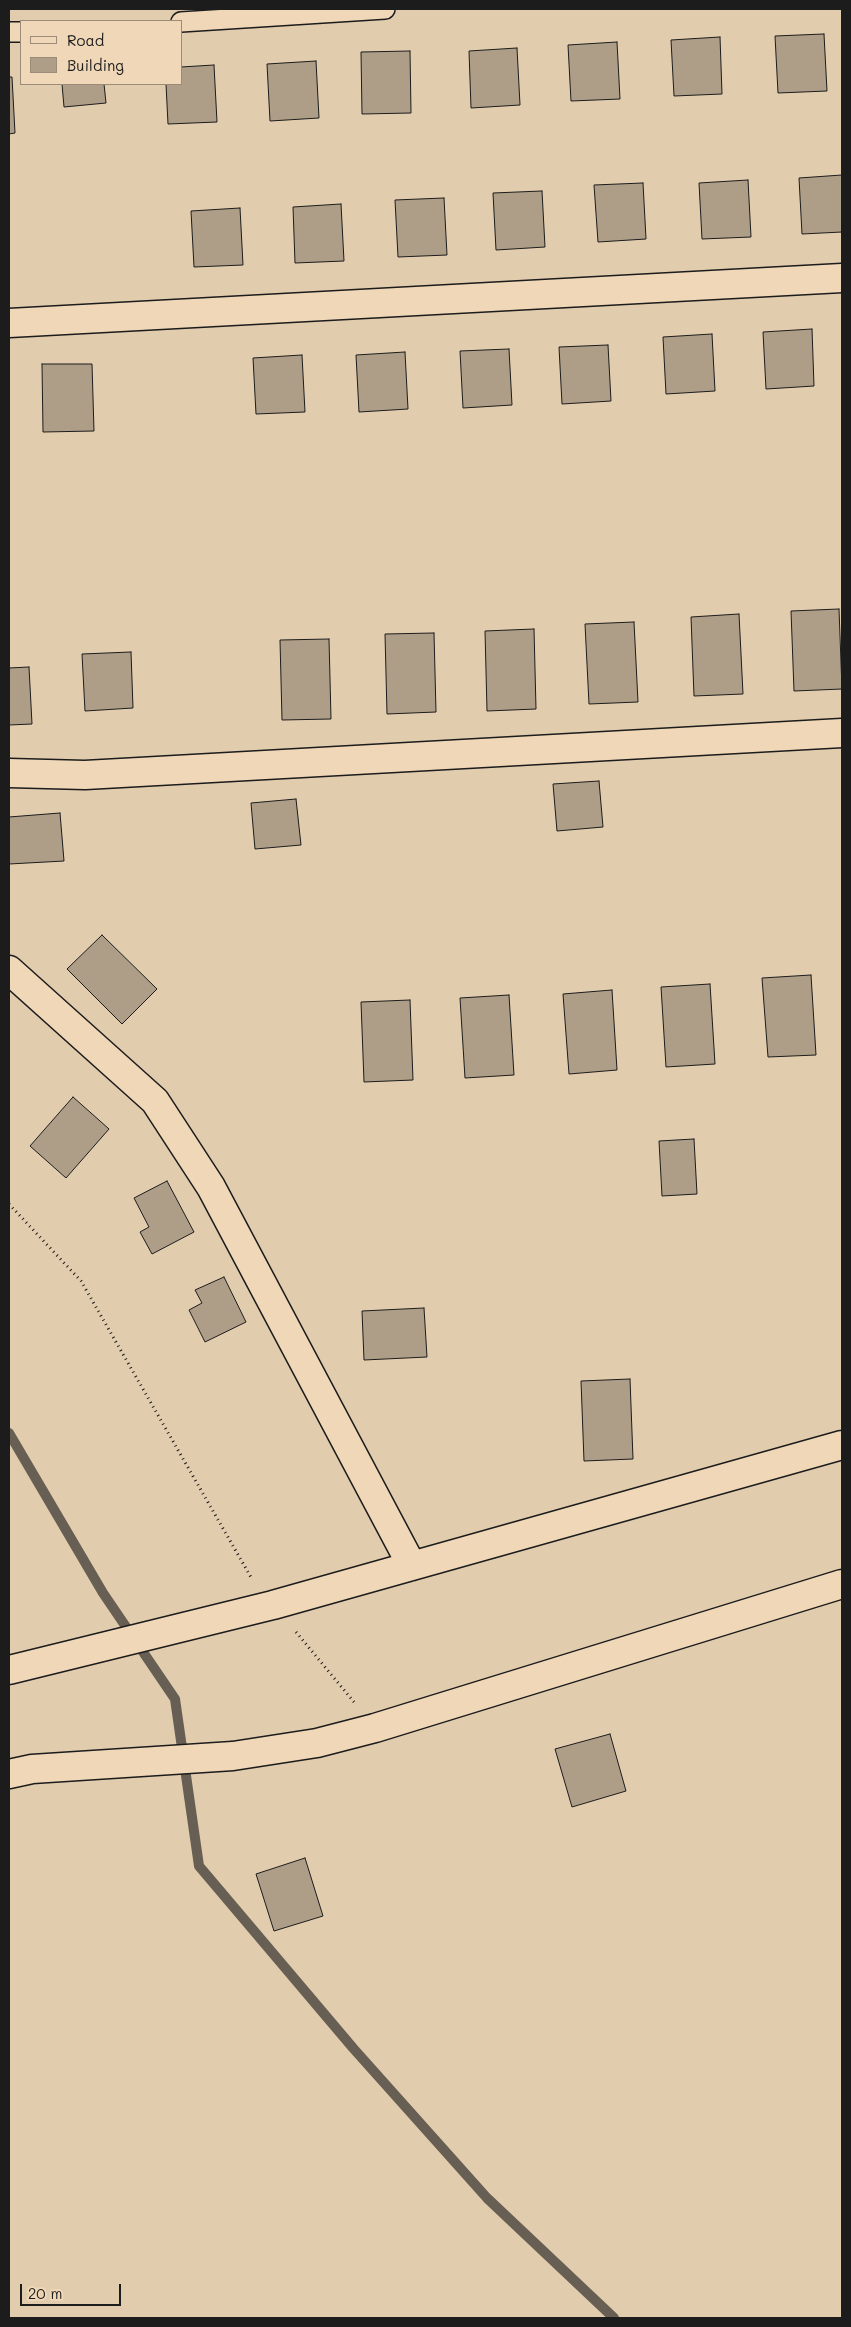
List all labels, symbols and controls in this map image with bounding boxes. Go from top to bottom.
legend [20,20,182,85]
text: Road [67,30,104,50]
text: Building [67,55,124,75]
scale bar [22,2274,124,2306]
text: 20 m [28,2283,62,2303]

